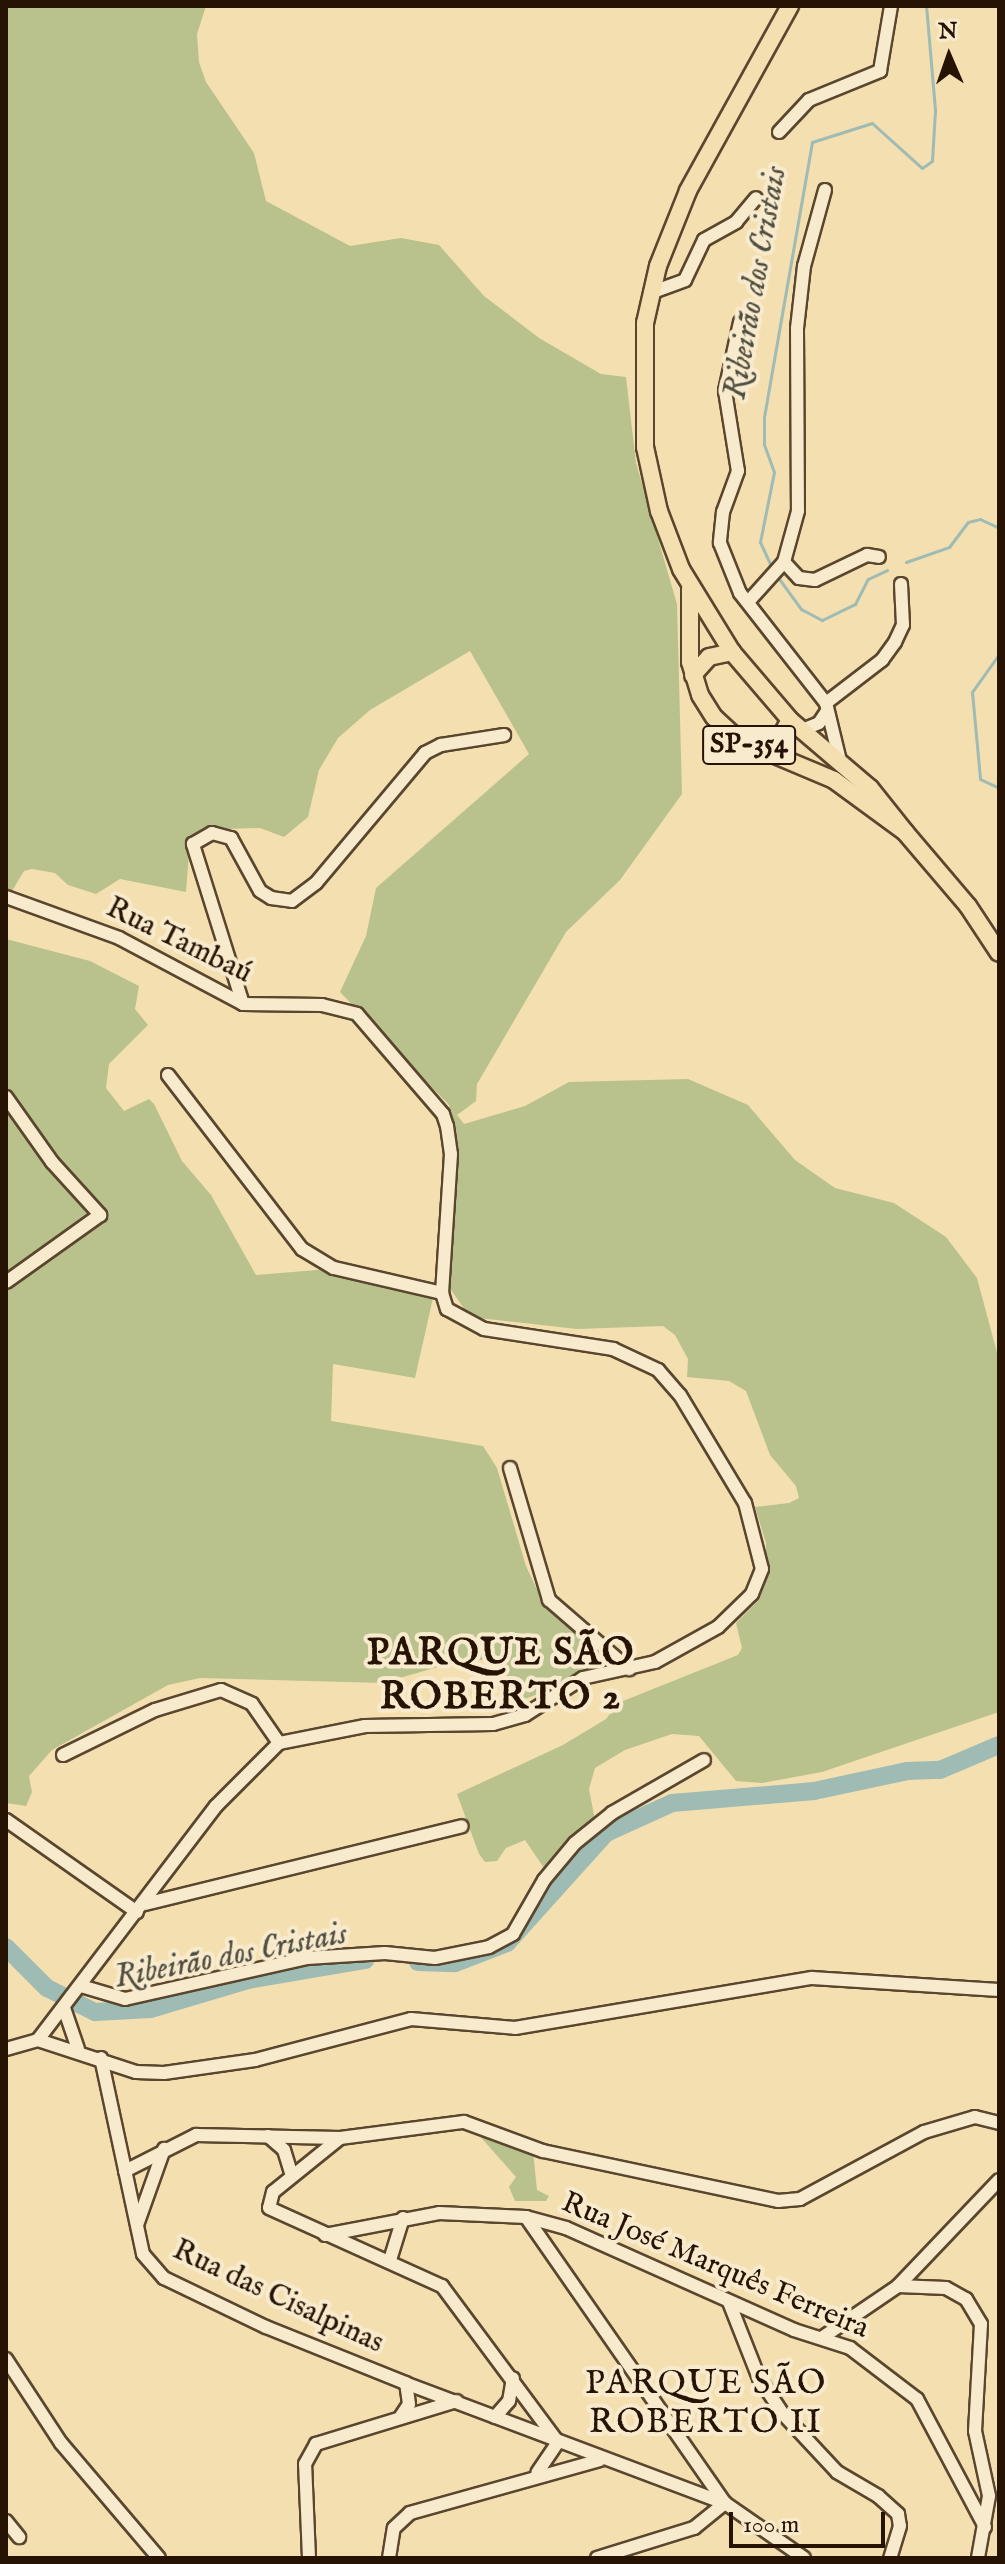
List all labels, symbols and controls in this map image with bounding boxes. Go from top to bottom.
north arrow [909,16,989,96]
text: N [938,18,958,46]
water label: Ribeirão dos Cristais [718,164,796,402]
road number: SP-354 [701,721,797,769]
street label: Rua Tambaú [100,890,258,992]
district label: PARQUE SÃO ROBERTO 2 [367,1632,635,1722]
water label: Ribeirão dos Cristais [112,1916,350,1998]
street label: Rua José Marquês Ferreira [556,2185,874,2347]
street label: Rua das Cisalpinas [167,2232,389,2362]
district label: PARQUE SÃO ROBERTO II [585,2363,827,2442]
scale bar [733,2496,889,2546]
text: 100 m [743,2510,799,2541]

